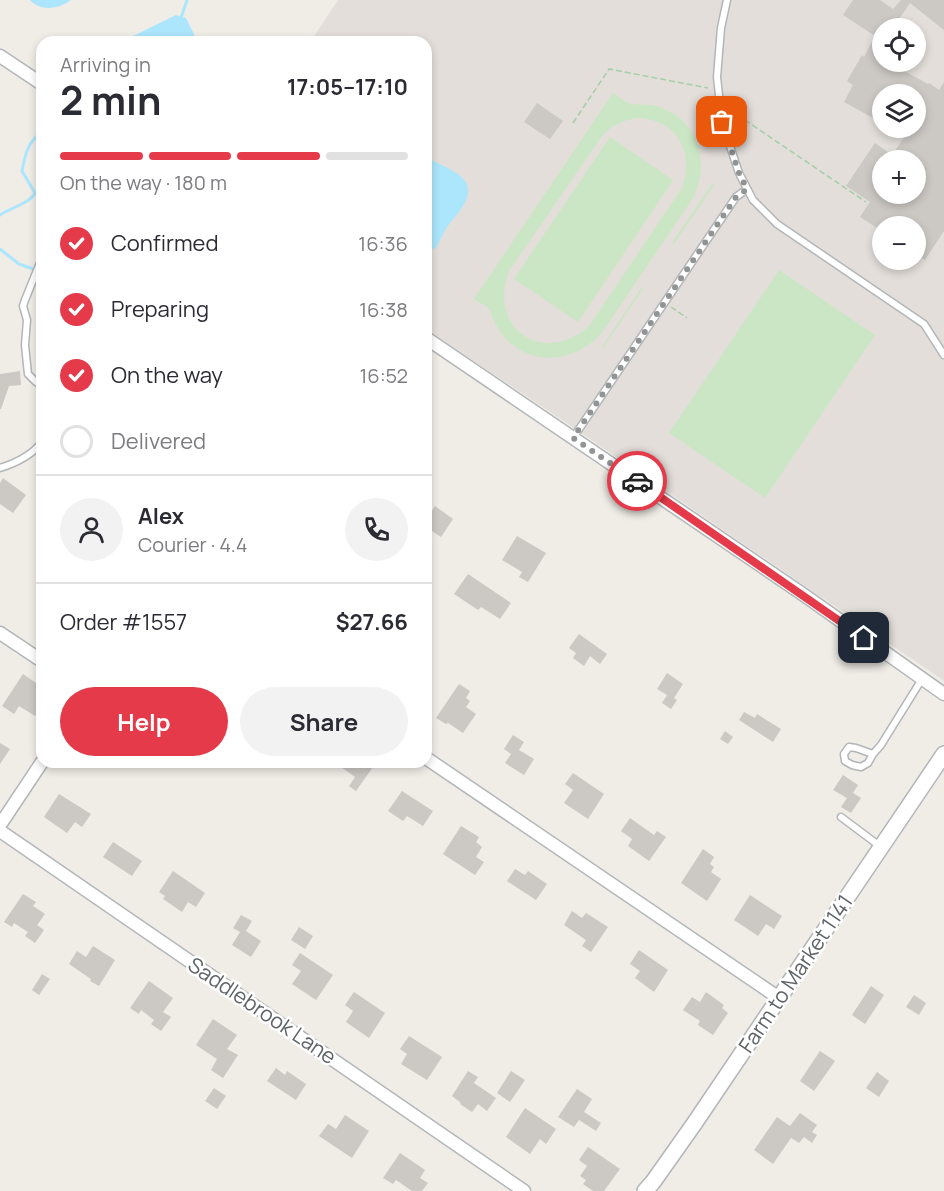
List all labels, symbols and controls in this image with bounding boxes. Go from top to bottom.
map controls [872,18,926,270]
button: locate [872,18,926,72]
text: Arriving in [60,51,151,78]
text: 17:05–17:10 [287,72,408,102]
text: 2 min [60,73,161,127]
button: layers [872,84,926,138]
pin [696,96,747,147]
icon: bag [705,105,738,138]
button: + [872,150,926,204]
text: On the way · 180 m [60,169,227,196]
button: − [872,216,926,270]
icon: check [60,227,93,260]
text: Confirmed [111,228,219,258]
text: 16:36 [358,230,408,257]
icon: check [60,293,93,326]
text: Preparing [111,294,209,324]
text: 16:38 [359,296,408,323]
icon: check [60,359,93,392]
text: On the way [111,360,223,390]
text: 16:52 [359,362,408,389]
text: Delivered [111,426,206,456]
courier [607,451,667,511]
icon: car [621,465,654,498]
button: person [60,498,123,561]
button: phone [345,498,408,561]
text: Alex [138,501,184,531]
text: Courier · 4.4 [138,531,248,558]
text: Order #1557 [60,607,187,637]
text: $27.66 [336,607,408,637]
pin [838,612,889,663]
icon: home [847,621,880,654]
button: Help [60,687,228,756]
button: Share [240,687,408,756]
street label: Farm to Market 1141 [732,889,858,1058]
street label: Saddlebrook Lane [183,950,342,1070]

